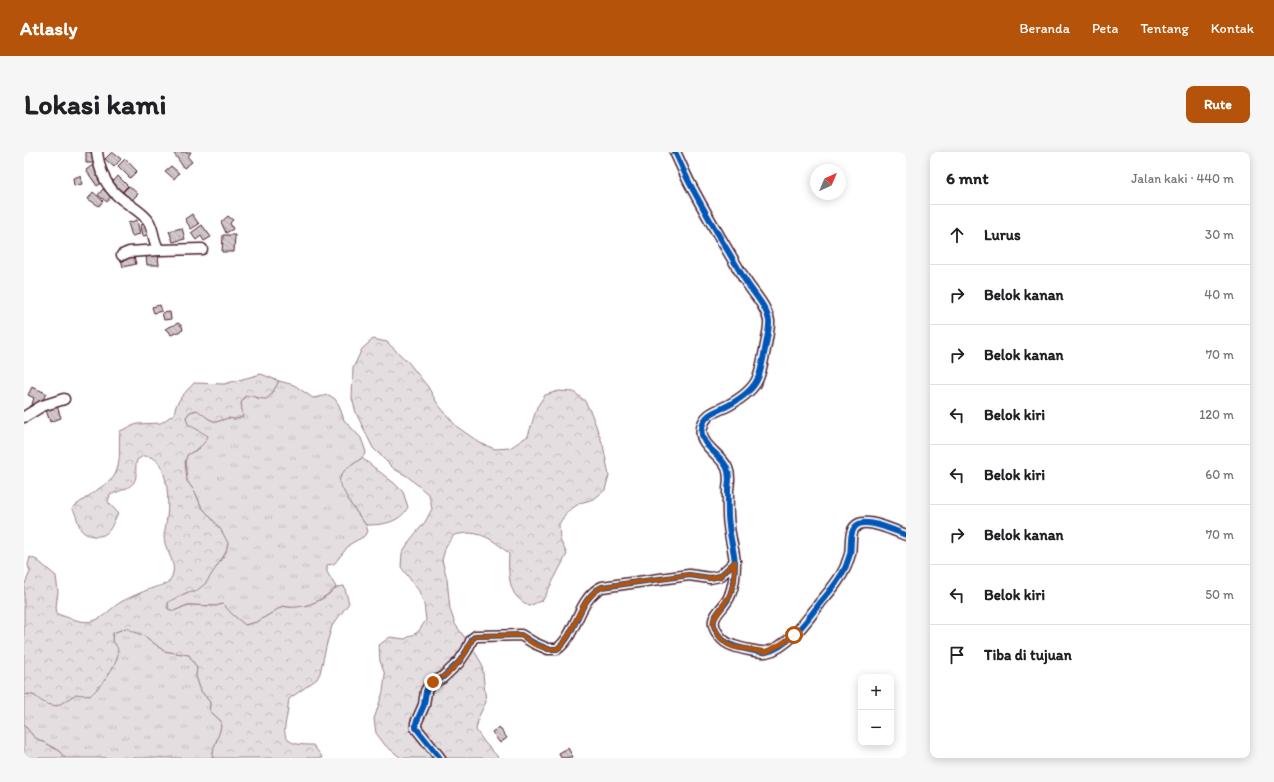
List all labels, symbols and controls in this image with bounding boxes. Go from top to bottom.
text: Atlasly [20,17,77,40]
text: Beranda [1019,20,1070,37]
text: Peta [1092,20,1118,37]
text: Tentang [1140,20,1189,37]
text: Kontak [1211,20,1254,37]
button: Rute [1186,86,1250,123]
text: Lokasi kami [24,87,166,121]
north arrow [810,164,846,200]
text: 6 mnt [946,168,989,188]
text: Jalan kaki · 440 m [1131,171,1234,186]
icon: ahead [946,224,968,246]
text: Lurus [984,226,1021,244]
text: 30 m [1205,227,1234,242]
icon: right [946,284,968,306]
text: Belok kanan [984,286,1064,304]
text: 40 m [1204,287,1234,302]
icon: right [946,344,968,366]
text: Belok kanan [984,346,1064,364]
text: 70 m [1206,347,1234,362]
icon: left [946,404,968,426]
text: Belok kiri [984,406,1045,424]
text: 120 m [1199,407,1234,422]
icon: left [946,464,968,486]
text: Belok kiri [984,466,1045,484]
text: 60 m [1205,467,1234,482]
icon: right [946,524,968,546]
text: Belok kanan [984,526,1064,544]
text: 70 m [1206,527,1234,542]
icon: left [946,584,968,606]
text: Belok kiri [984,586,1045,604]
text: 50 m [1205,587,1234,602]
route start [785,626,803,644]
icon: arrive [946,644,968,666]
text: Tiba di tujuan [984,646,1072,664]
route end [424,673,442,691]
map controls [858,674,894,746]
button: + [858,674,894,710]
button: − [858,710,894,746]

